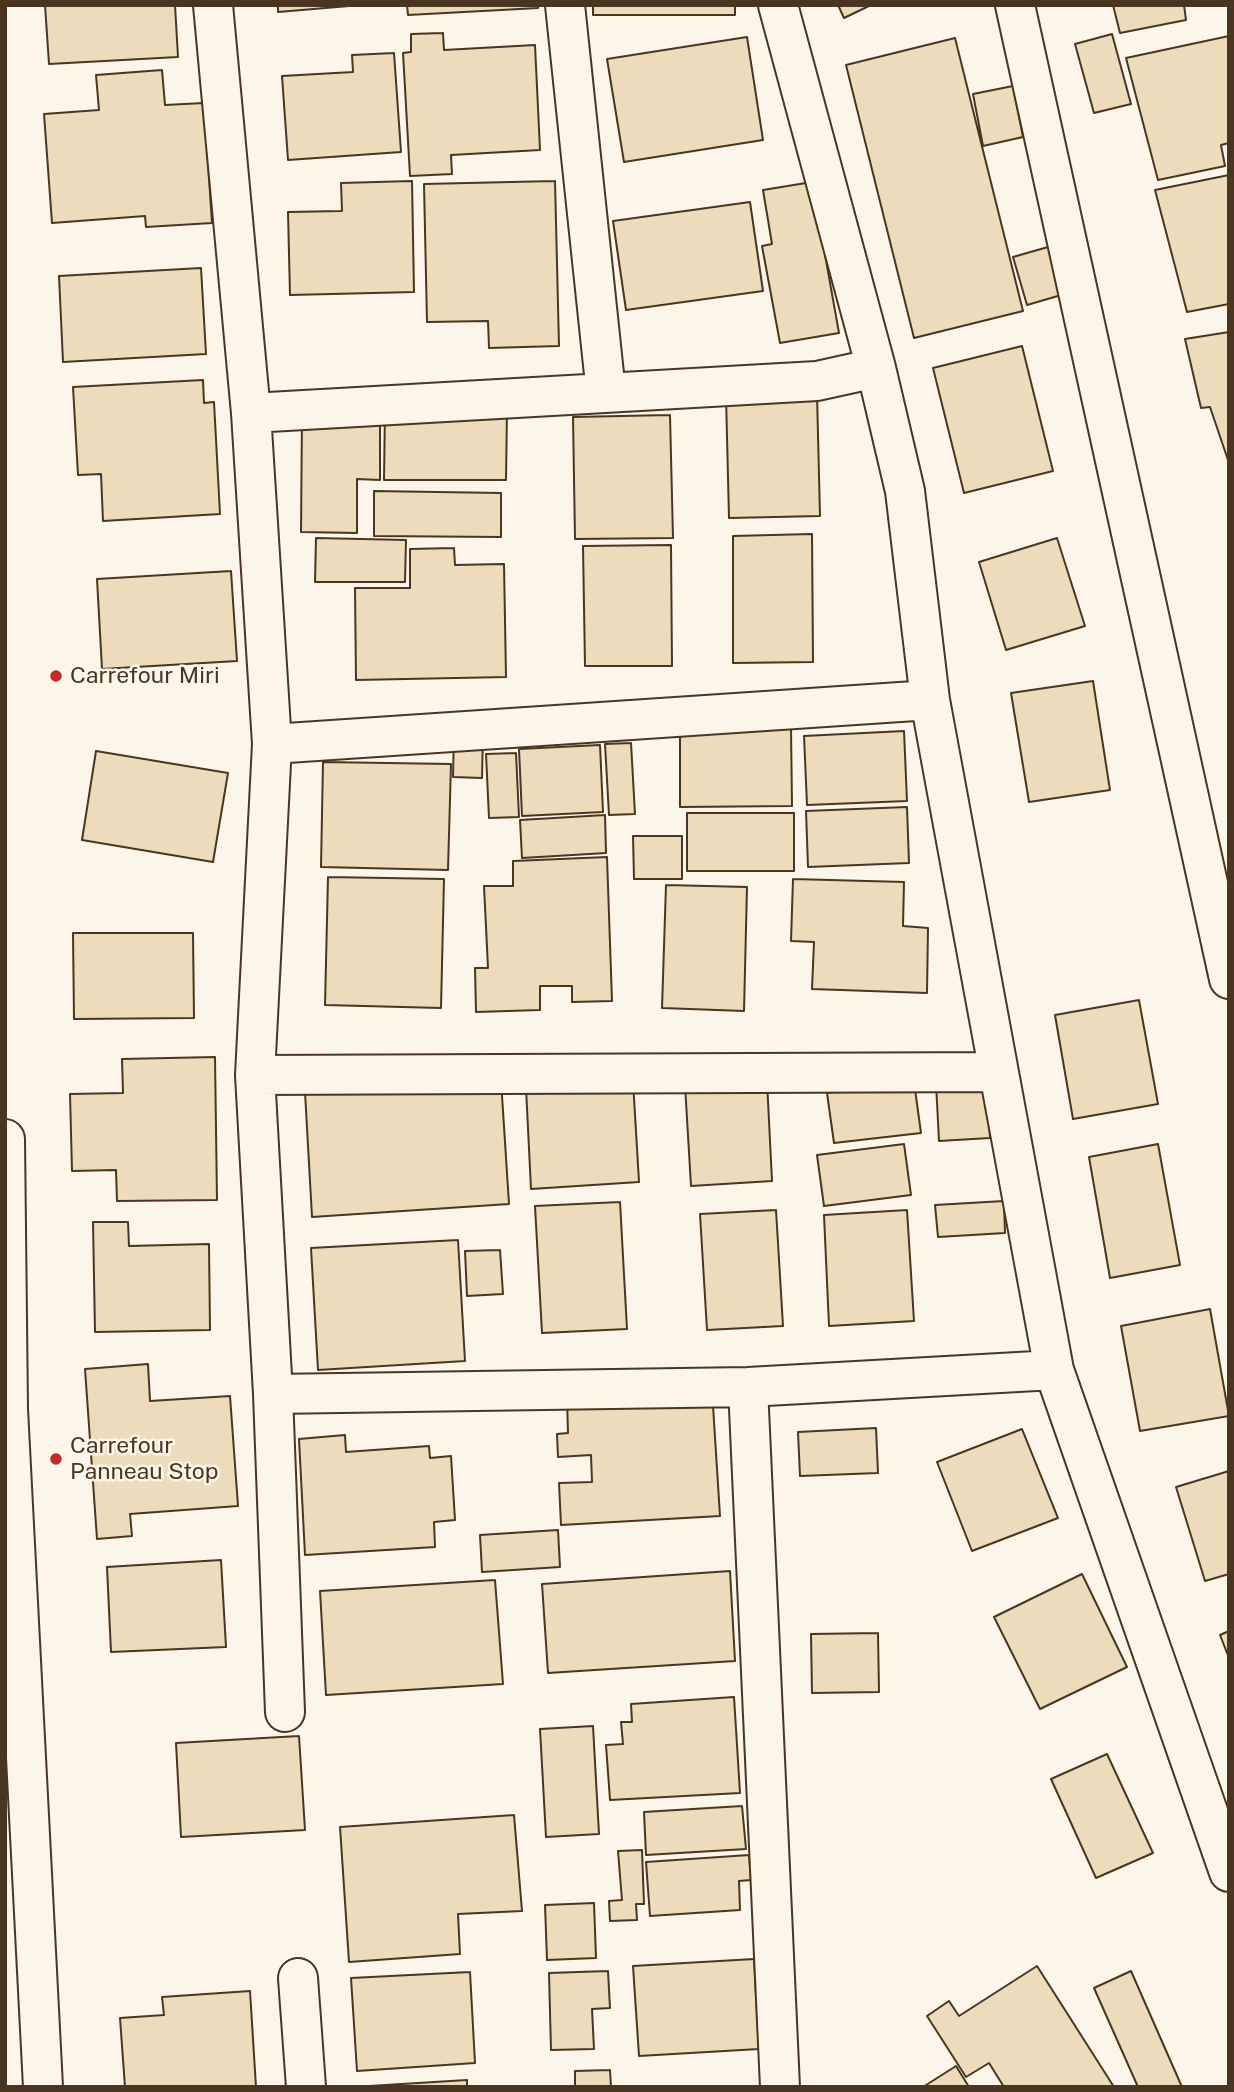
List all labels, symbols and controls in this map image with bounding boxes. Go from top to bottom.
place label: Carrefour Miri [70,662,220,690]
marker: Carrefour Miri [48,668,64,684]
place label: Carrefour Panneau Stop [70,1432,219,1486]
marker: Carrefour Panneau Stop [48,1451,64,1467]

